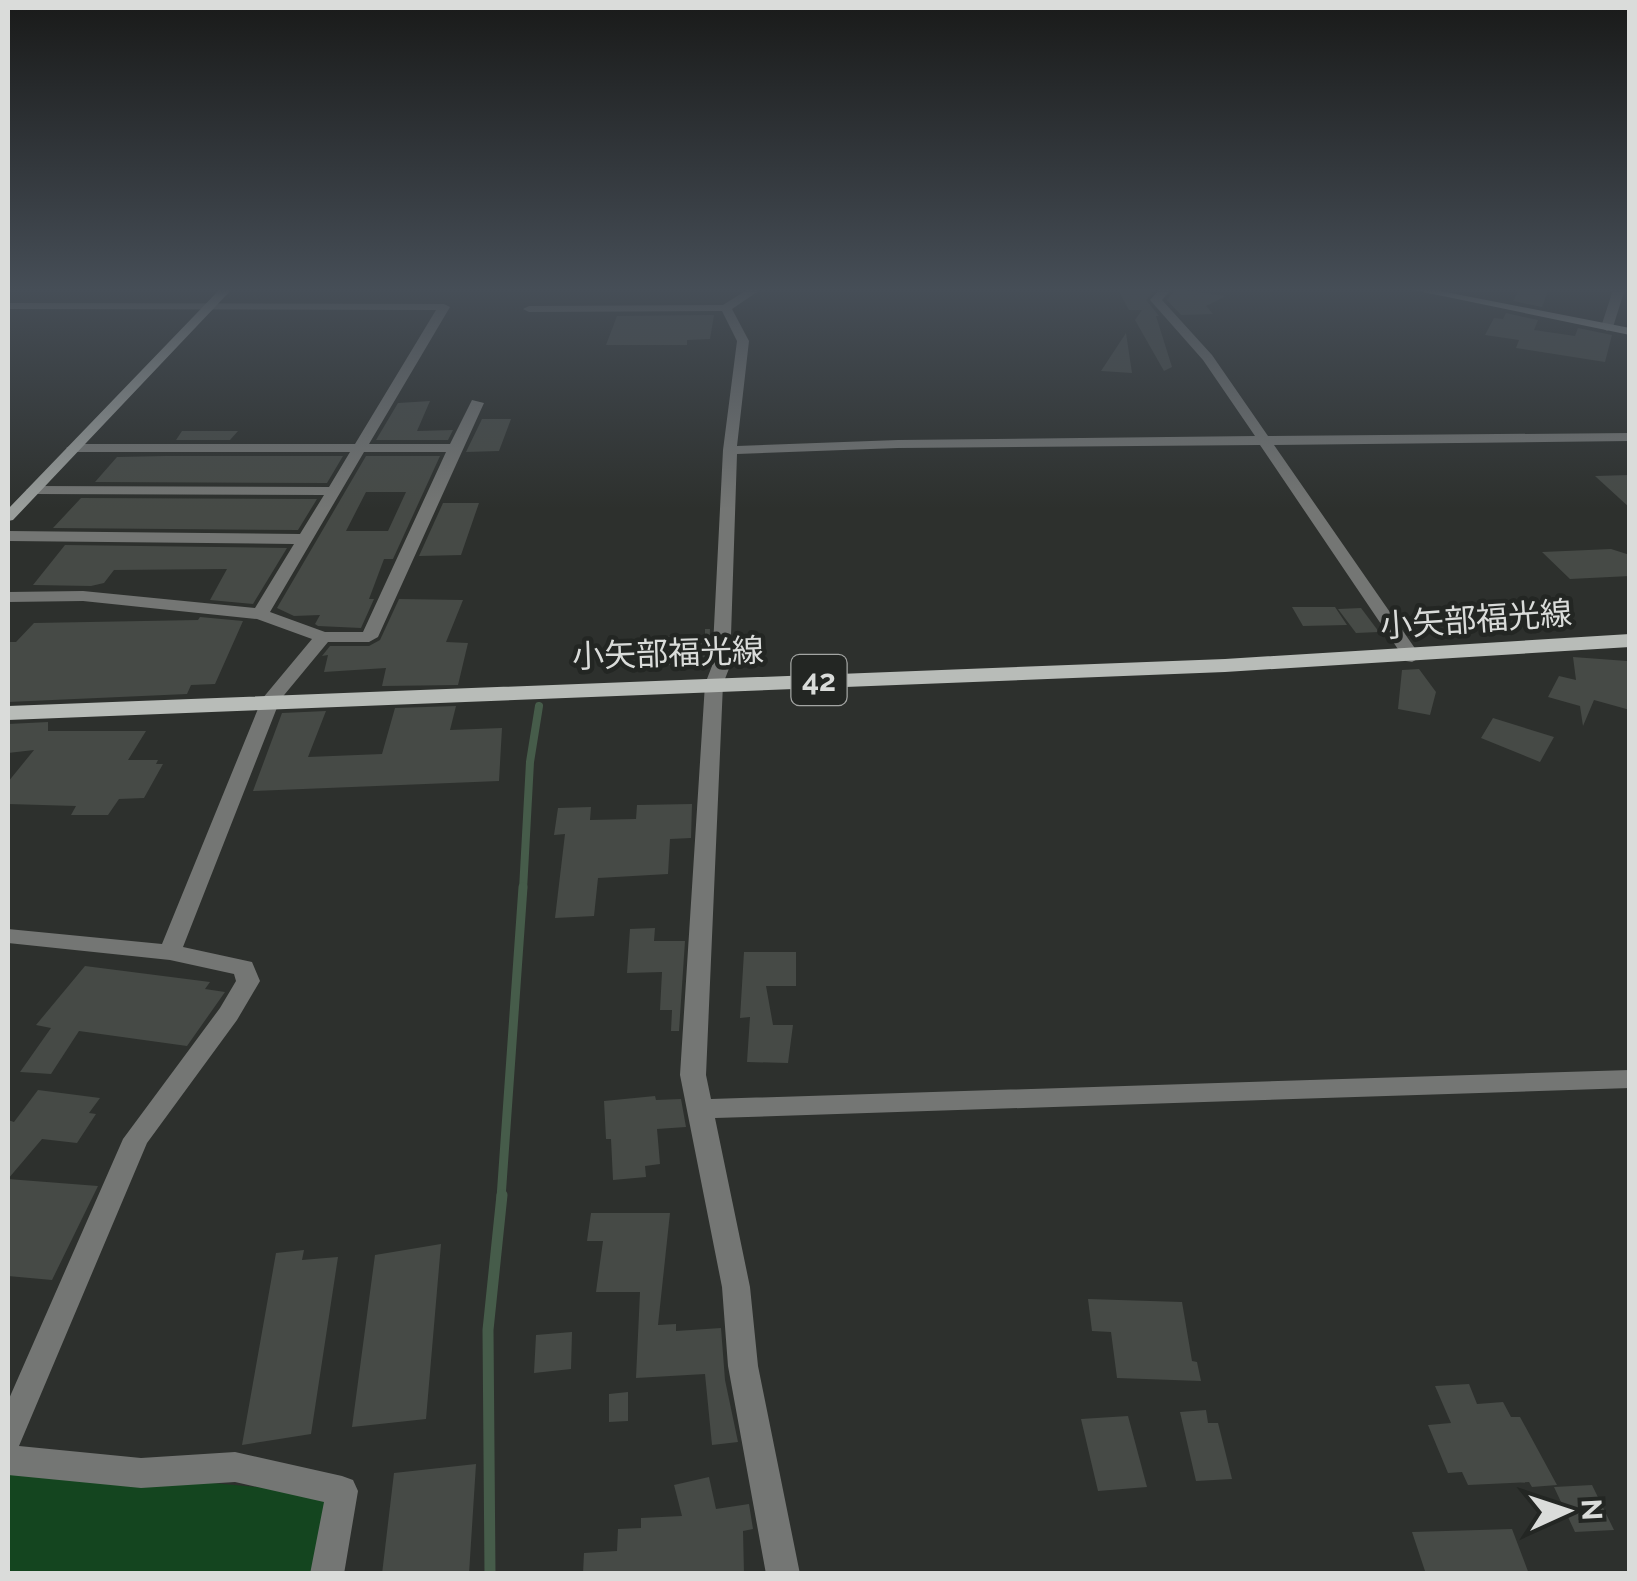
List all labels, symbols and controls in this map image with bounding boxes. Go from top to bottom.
street label: 小矢部福光線 [1379,594,1573,644]
street label: 小矢部福光線 [571,631,765,675]
road number: 42 [792,655,846,705]
north arrow [1517,1461,1617,1561]
text: N [1574,1498,1609,1521]

